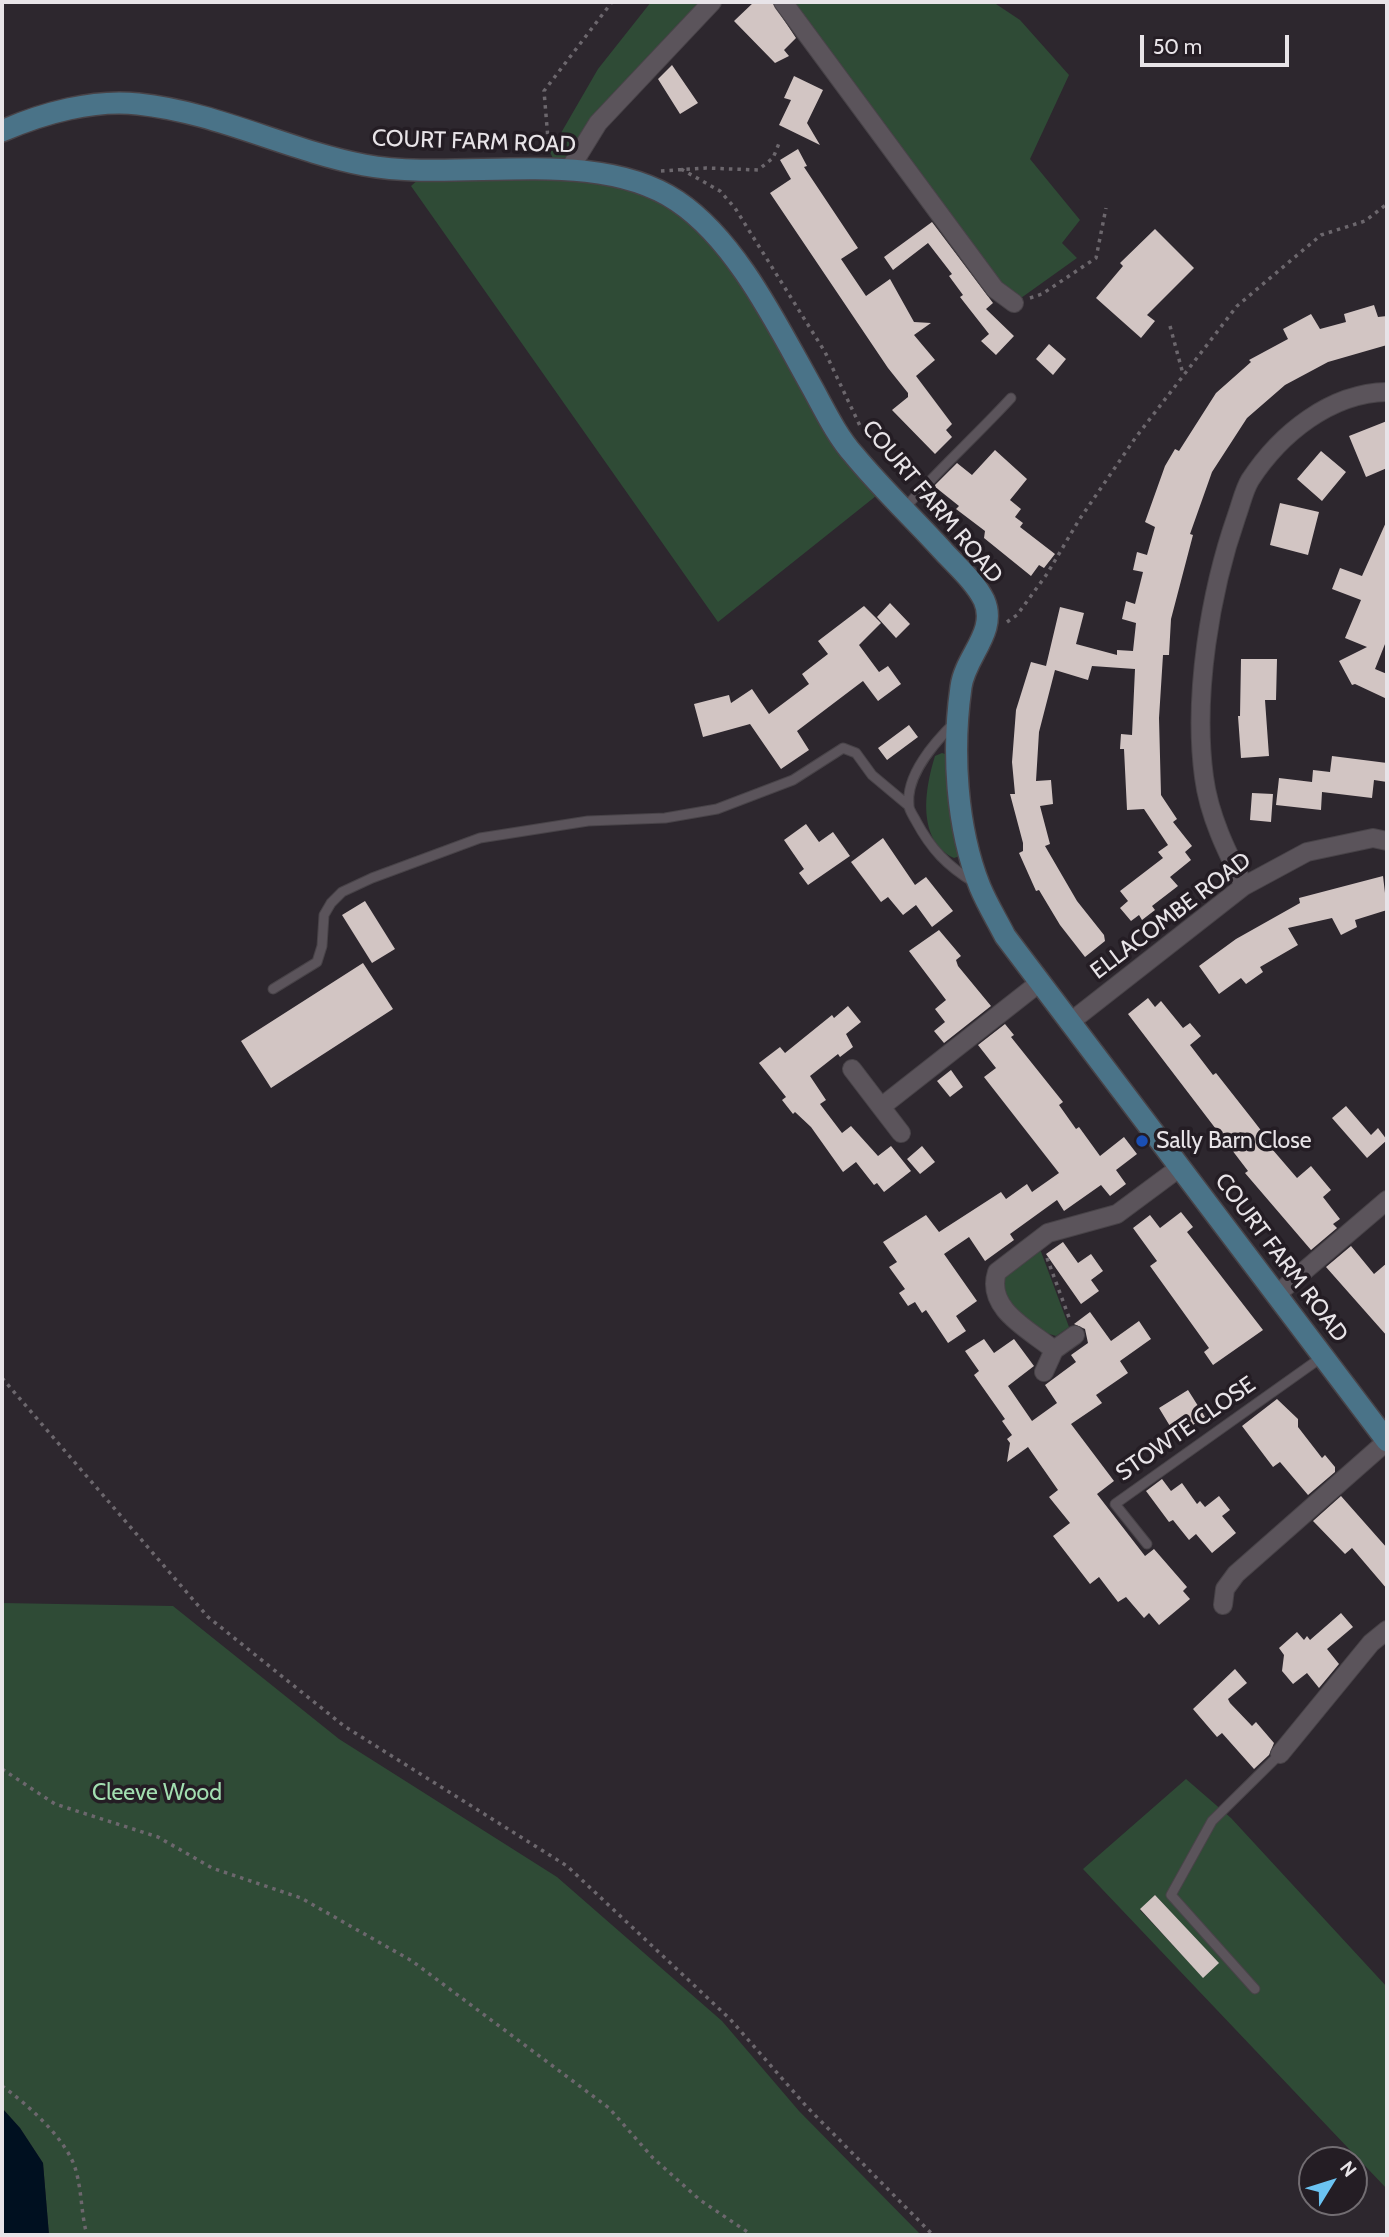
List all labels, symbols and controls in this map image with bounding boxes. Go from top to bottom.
scale bar [1144,21,1293,65]
text: 50 m [1153,34,1202,59]
street label: COURT FARM ROAD [372,125,576,159]
street label: COURT FARM ROAD [856,415,1008,589]
street label: ELLACOMBE ROAD [1085,847,1257,985]
place label: Sally Barn Close [1156,1127,1311,1155]
marker: Sally Barn Close [1134,1133,1150,1149]
street label: COURT FARM ROAD [1209,1168,1353,1348]
street label: STOWTE CLOSE [1111,1371,1261,1487]
park label: Cleeve Wood [92,1779,222,1807]
north arrow [1298,2146,1368,2216]
text: N [1335,2157,1362,2181]

